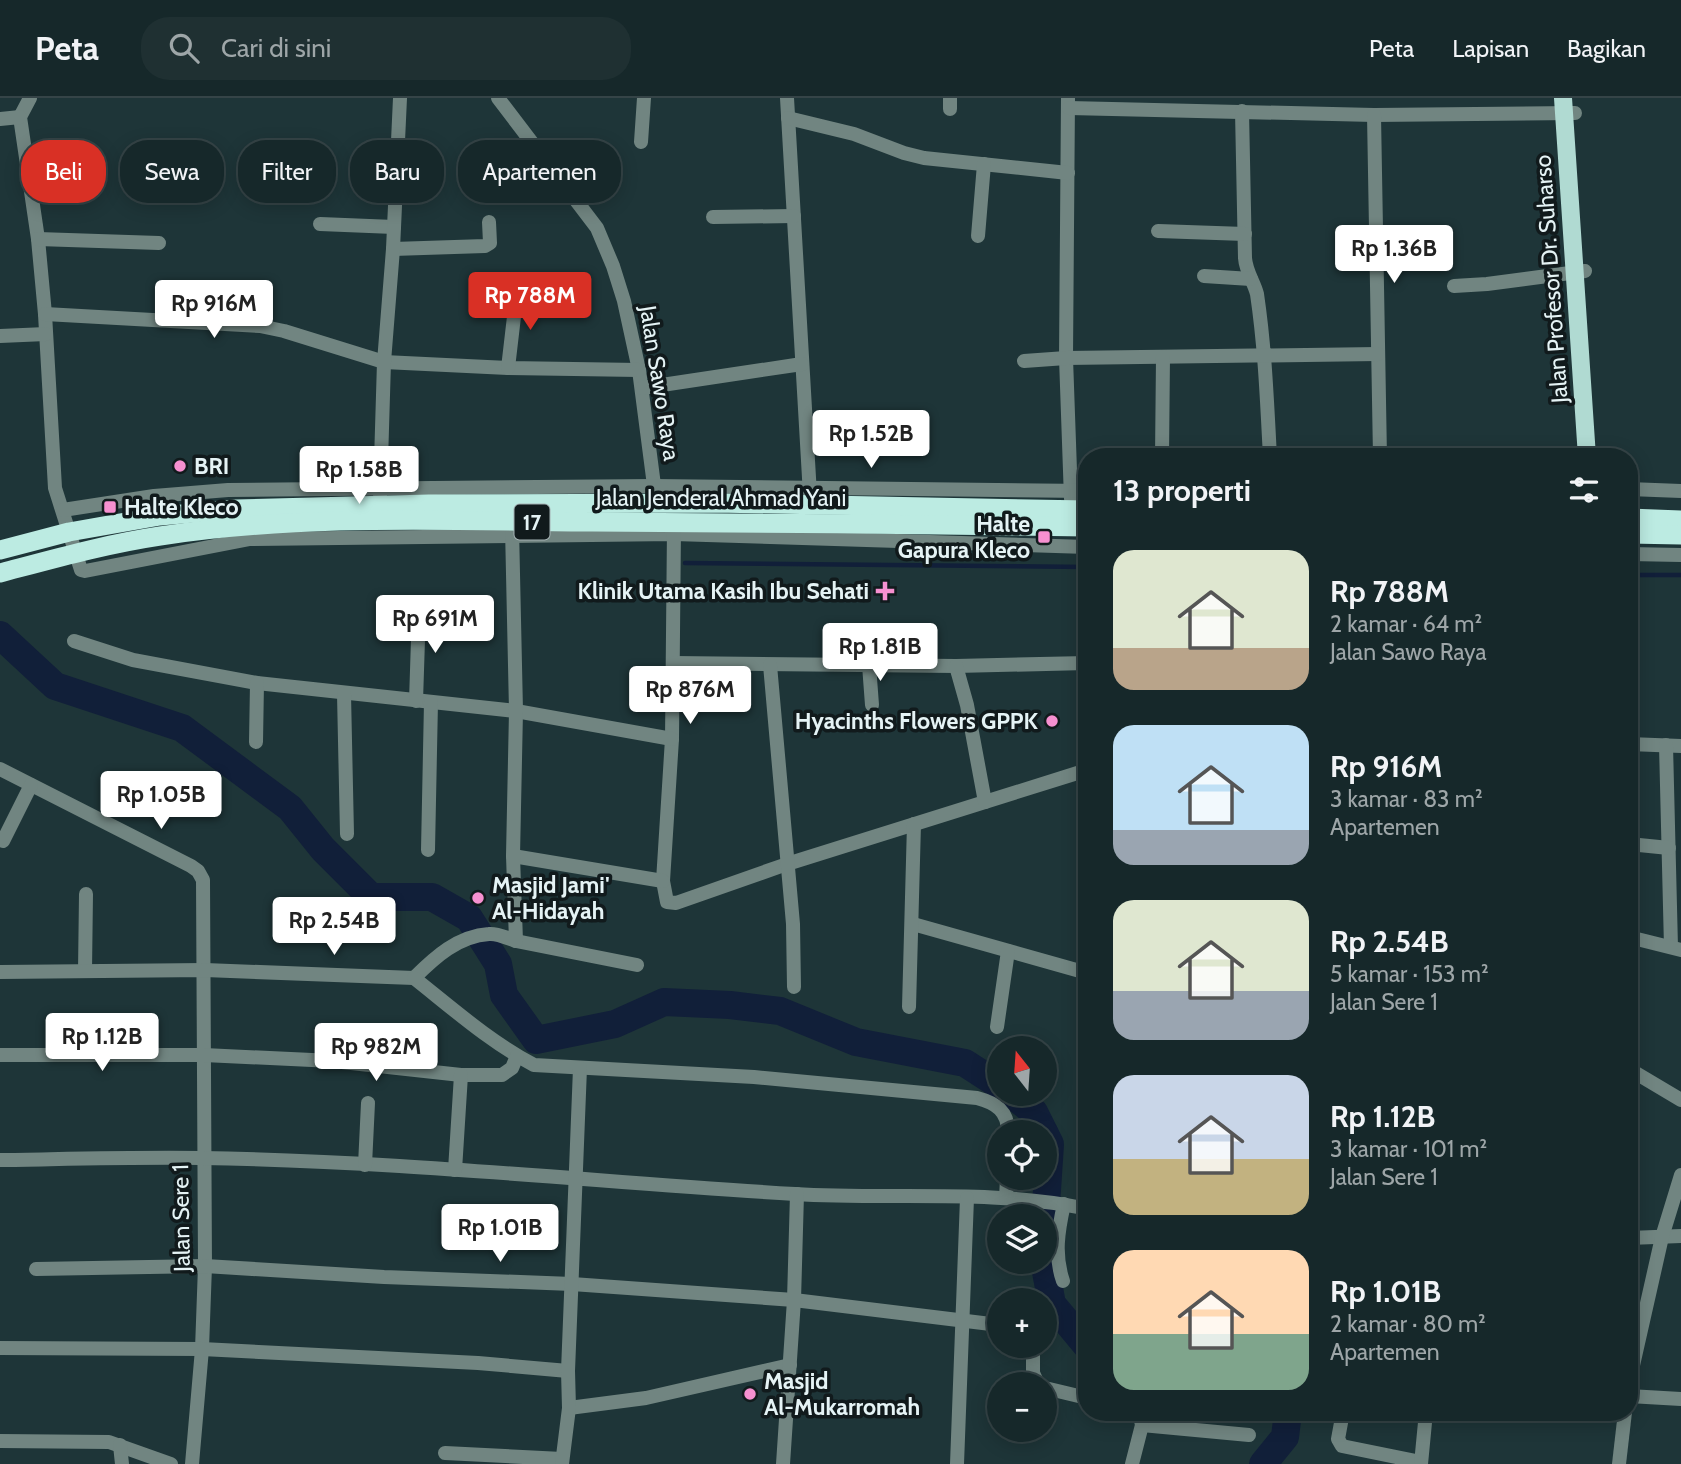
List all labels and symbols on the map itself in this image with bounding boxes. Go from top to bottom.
street label: Jalan Profesor Dr. Suharso [1528,154,1574,405]
pin: Rp 1.36B [1322,226,1466,285]
pin: Rp 788M [465,272,595,332]
pin: Rp 916M [149,280,279,340]
street label: Jalan Sawo Raya [634,302,686,463]
pin: Rp 1.52B [799,410,943,470]
pin: Rp 1.58B [287,446,431,506]
place label: BRI [194,452,229,480]
marker: BRI [172,458,188,474]
street label: Jalan Jenderal Ahmad Yani [595,484,846,512]
place label: Halte Kleco [124,493,239,521]
marker: Halte Kleco [102,499,118,515]
road number: 17 [514,504,550,540]
place label: Halte Gapura Kleco [898,510,1030,564]
marker: Halte Gapura Kleco [1036,529,1052,545]
place label: Klinik Utama Kasih Ibu Sehati [577,577,869,605]
marker: Klinik Utama Kasih Ibu Sehati [875,581,895,601]
pin: Rp 691M [370,596,500,655]
pin: Rp 1.81B [808,624,952,683]
pin: Rp 876M [625,666,755,726]
place label: Hyacinths Flowers GPPK [795,707,1039,735]
marker: Hyacinths Flowers GPPK [1044,713,1060,729]
pin: Rp 1.05B [89,772,233,831]
place label: Masjid Jami' Al-Hidayah [492,871,609,925]
marker: Masjid Jami' Al-Hidayah [470,890,486,906]
pin: Rp 2.54B [262,898,406,957]
pin: Rp 1.12B [30,1014,174,1073]
pin: Rp 982M [311,1024,441,1083]
north arrow [987,1036,1057,1106]
street label: Jalan Sere 1 [166,1164,196,1273]
pin: Rp 1.01B [428,1204,572,1264]
place label: Masjid Al-Mukarromah [764,1367,920,1421]
marker: Masjid Al-Mukarromah [742,1386,758,1402]

